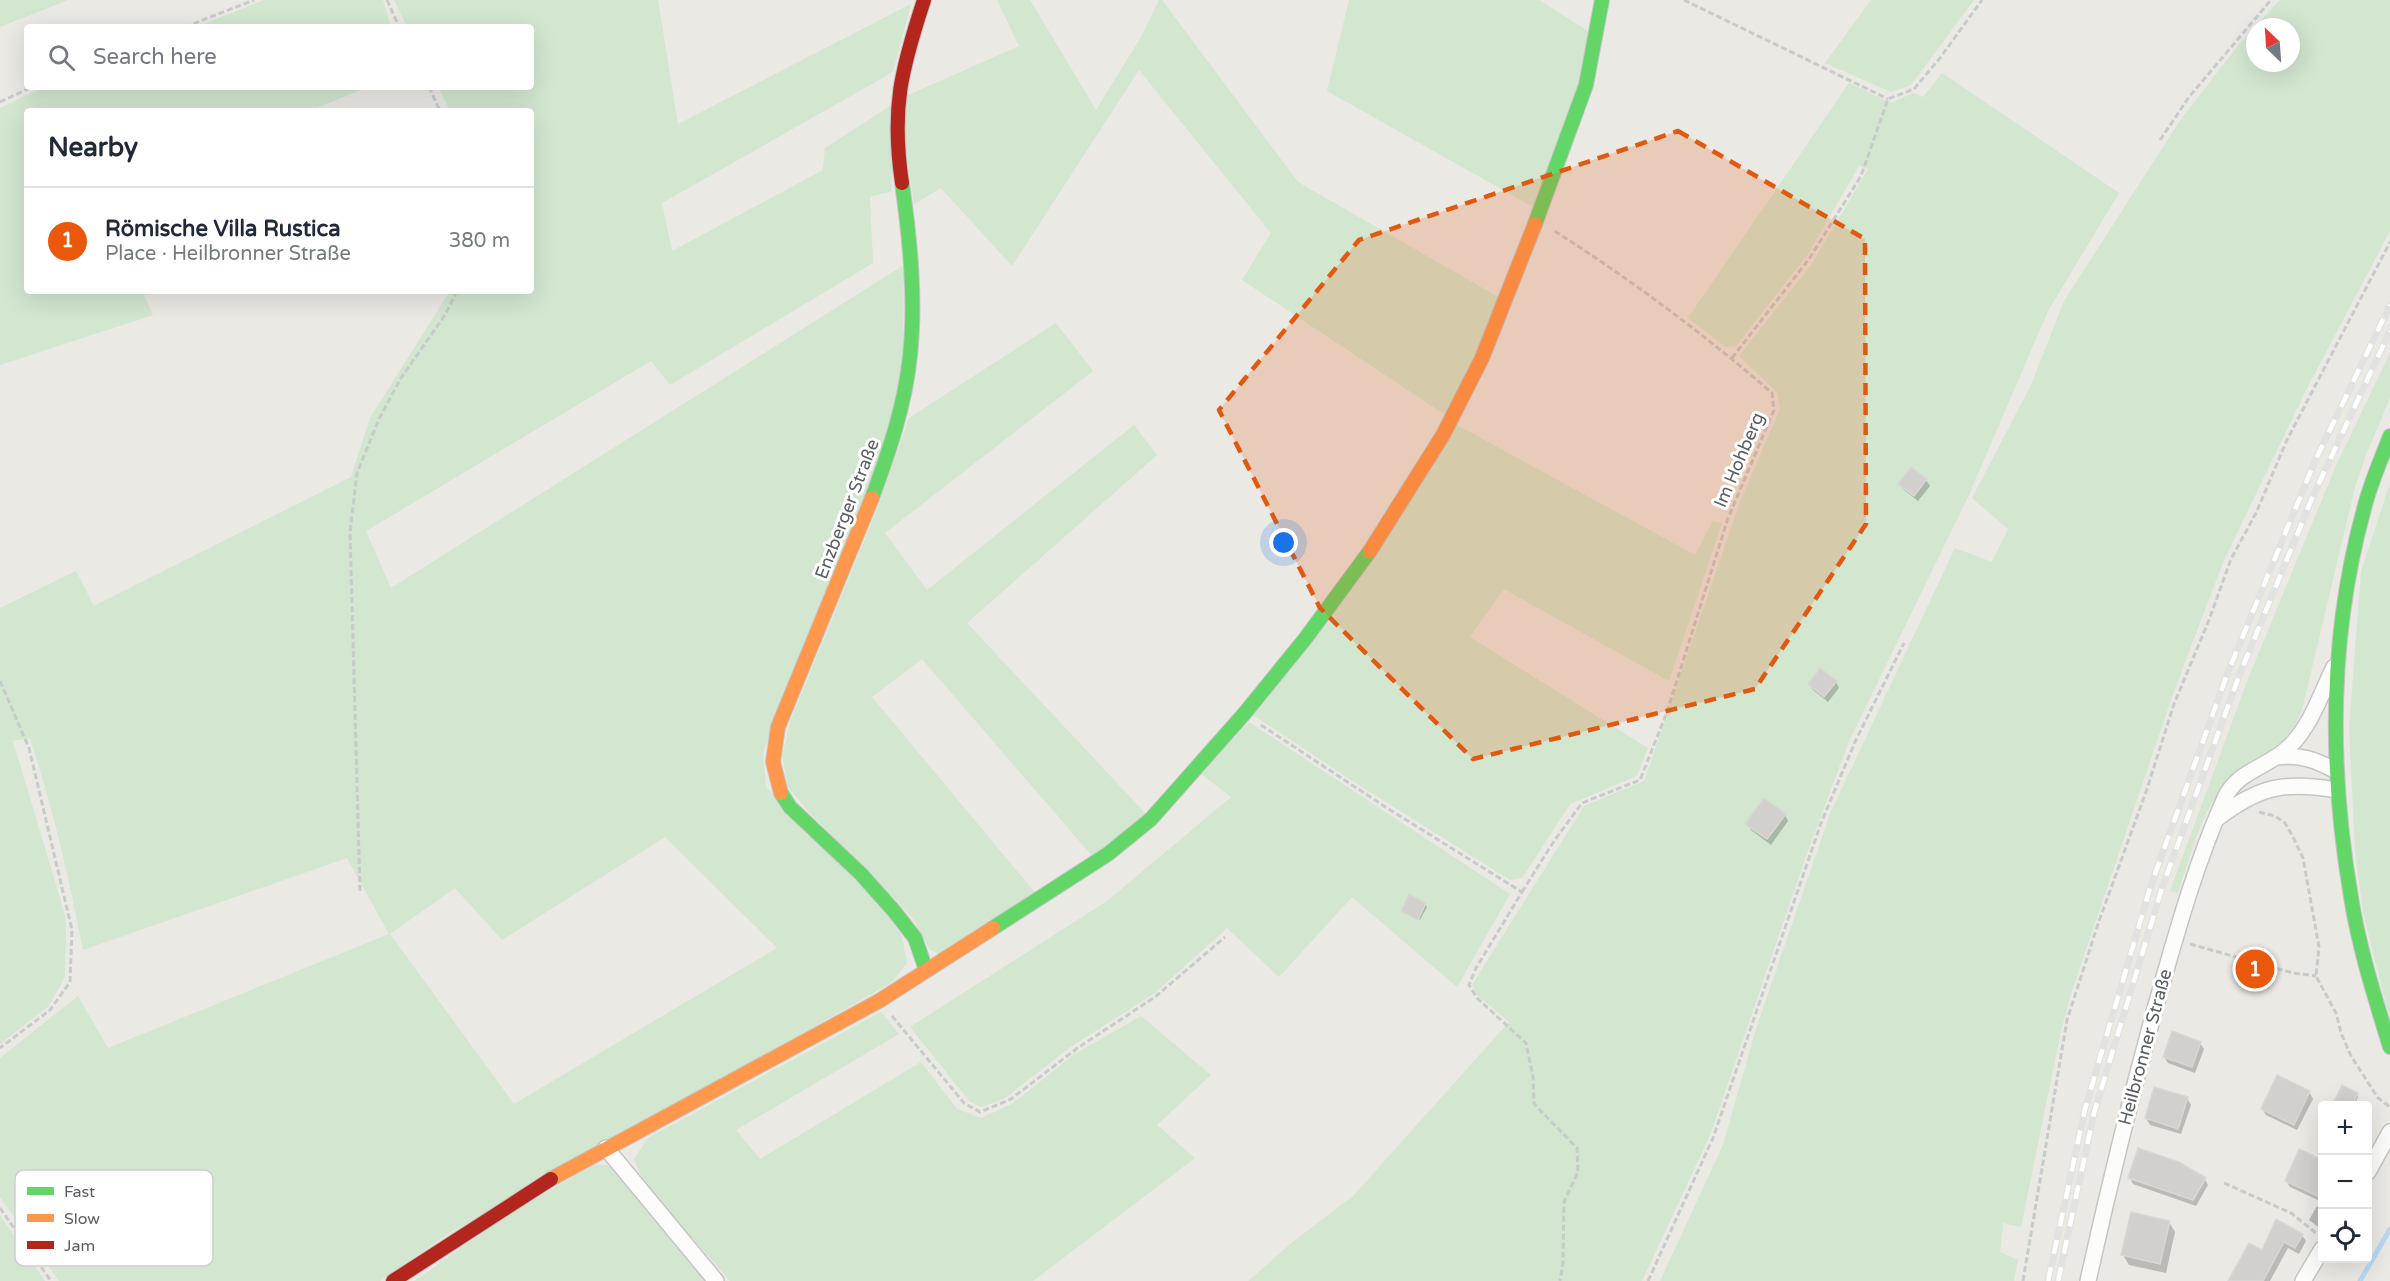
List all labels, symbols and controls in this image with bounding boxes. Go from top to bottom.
north arrow [2246,18,2300,72]
search box [24,24,534,90]
icon: search [45,41,78,74]
text: Search here [93,44,217,70]
text: Nearby [48,132,138,163]
text: Römische Villa Rustica [105,216,341,242]
text: 1 [61,229,74,253]
text: 380 m [449,229,510,253]
text: Place · Heilbronner Straße [105,242,351,266]
street label: Im Hohberg [1709,409,1769,511]
street label: Enzberger Straße [810,436,884,582]
your location [1269,528,1298,557]
pin: 1 [2236,946,2274,992]
street label: Heilbronner Straße [2114,966,2176,1128]
map controls [2318,1101,2372,1263]
button: + [2318,1101,2372,1155]
button: − [2318,1155,2372,1209]
legend [15,1170,213,1266]
text: Fast [64,1182,95,1202]
text: Slow [64,1209,100,1229]
button: locate [2318,1209,2372,1263]
text: Jam [64,1236,95,1256]

